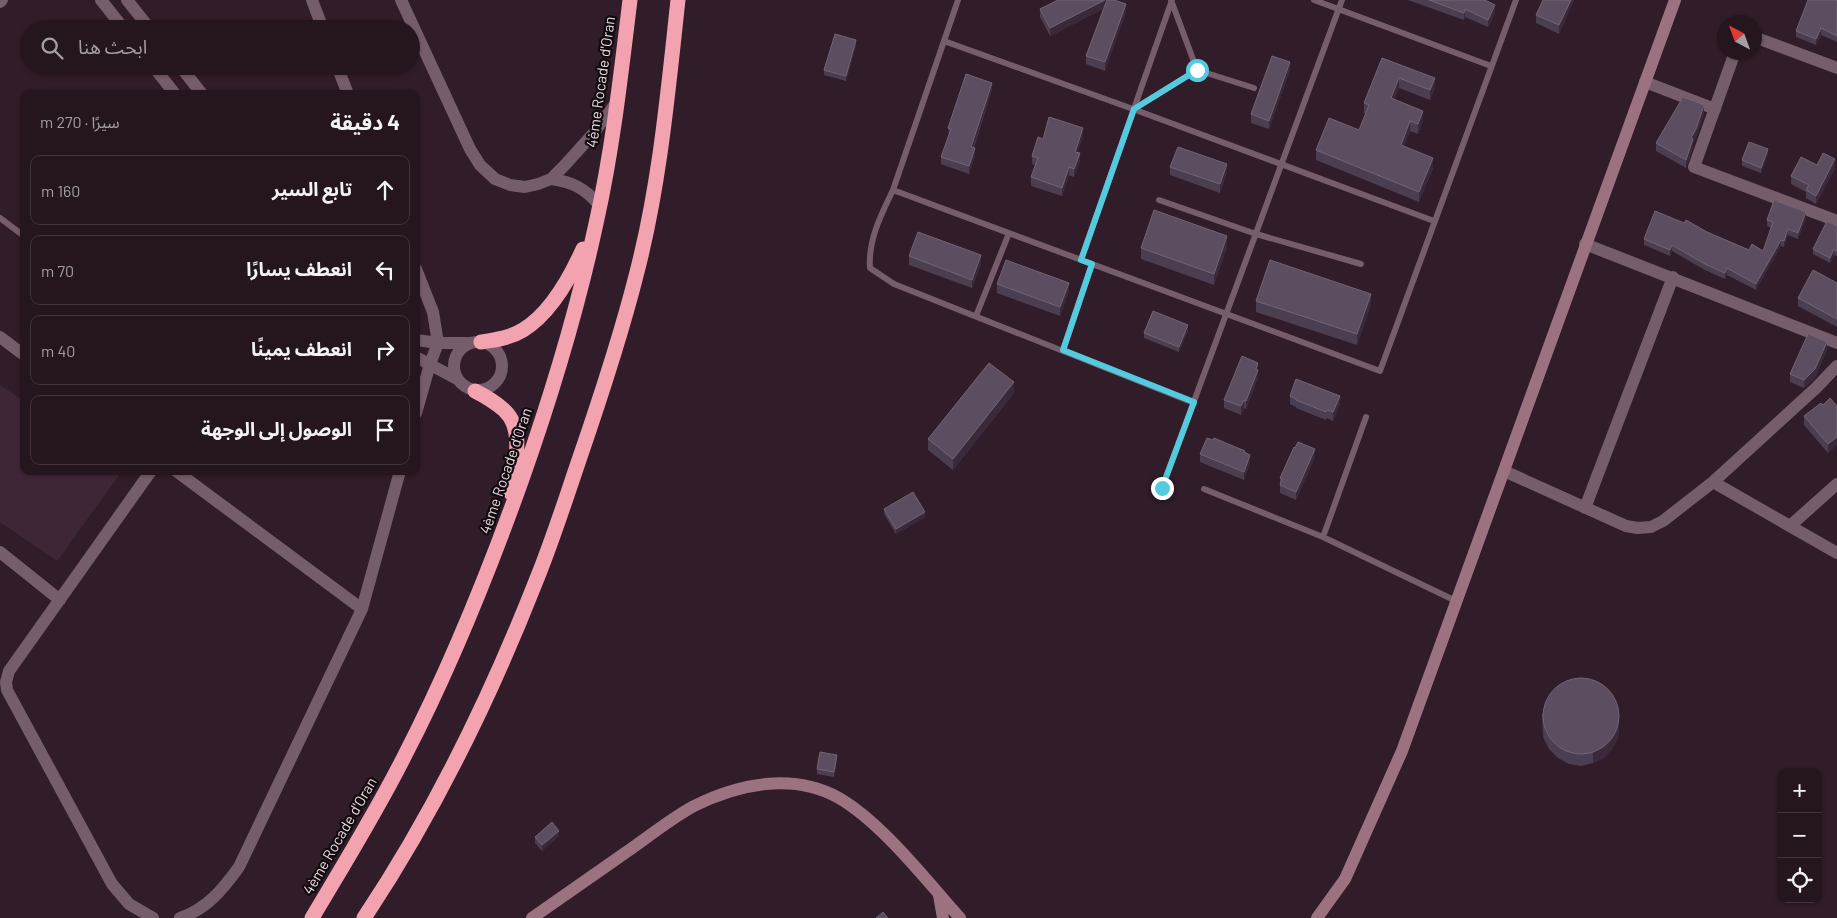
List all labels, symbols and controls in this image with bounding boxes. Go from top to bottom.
street label: 4ème Rocade d'Oran [582,15,618,149]
north arrow [1717,15,1762,60]
search box [20,20,420,75]
icon: search [38,34,66,62]
text: ابحث هنا [78,35,147,58]
route start [1186,59,1209,82]
text: 4 دقيقة [330,109,400,134]
text: سيرًا · 270 m [40,112,120,131]
icon: ahead [371,176,399,204]
text: تابع السير [272,177,352,200]
text: 160 m [41,181,80,200]
icon: left [371,256,399,284]
text: انعطف يسارًا [246,257,352,280]
text: 70 m [41,261,74,280]
icon: right [371,336,399,364]
text: انعطف يمينًا [251,337,352,360]
text: 40 m [41,341,75,360]
street label: 4ème Rocade d'Oran [475,405,535,536]
icon: arrive [371,416,399,444]
text: الوصول إلى الوجهة [201,417,352,440]
route end [1151,477,1174,500]
map controls [1777,768,1822,903]
button: + [1777,768,1822,813]
street label: 4ème Rocade d'Oran [298,774,380,897]
button: − [1777,813,1822,858]
button: locate [1777,858,1822,903]

